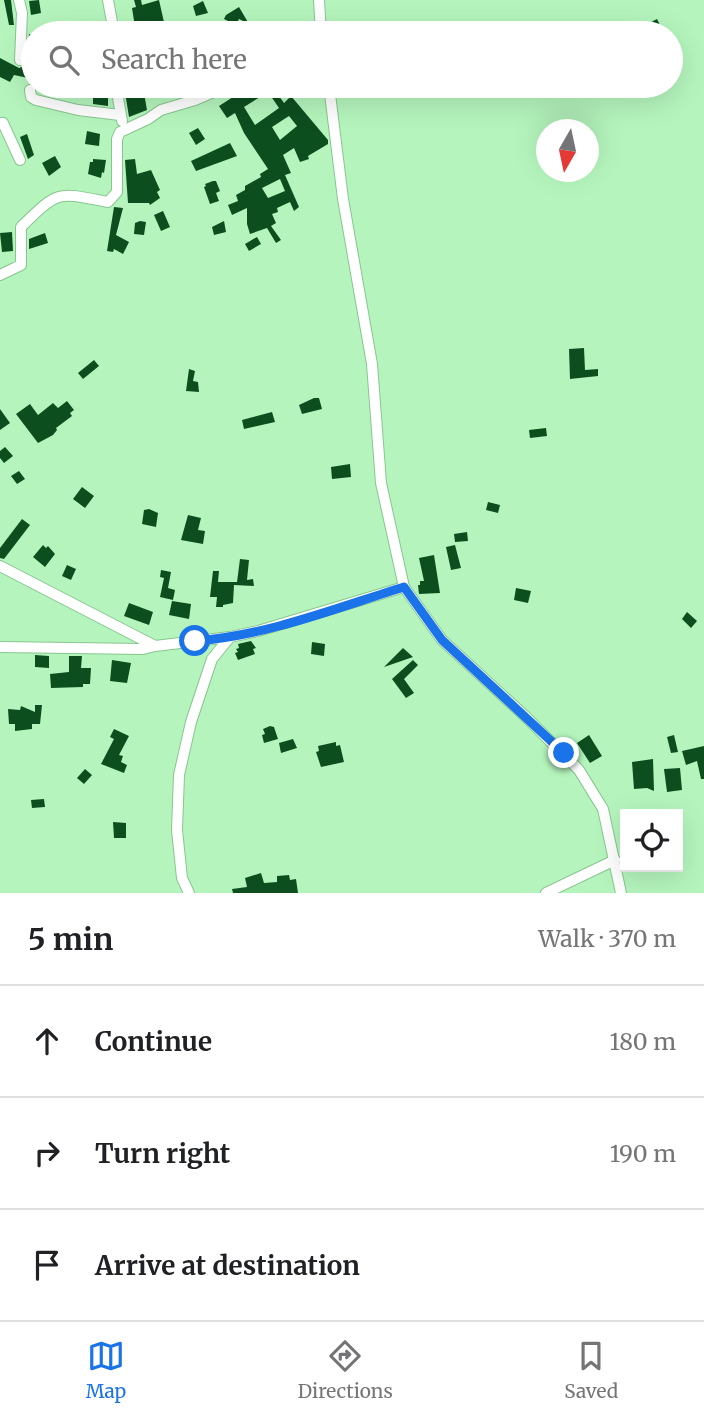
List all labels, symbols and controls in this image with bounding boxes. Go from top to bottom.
search box [21,21,683,98]
icon: search [45,41,83,79]
text: Search here [101,43,247,76]
north arrow [536,119,599,182]
route start [179,625,210,656]
route end [548,737,579,768]
map controls [620,809,683,872]
button: locate [620,809,683,872]
text: 5 min [28,920,113,958]
text: Walk · 370 m [538,924,676,953]
icon: ahead [28,1022,66,1060]
text: Continue [95,1025,212,1058]
text: 180 m [610,1027,676,1056]
icon: right [28,1134,66,1172]
text: Turn right [95,1137,230,1170]
text: 190 m [610,1139,676,1168]
icon: arrive [28,1246,66,1284]
text: Arrive at destination [95,1249,360,1282]
tab: Map [86,1337,126,1403]
tab: Directions [298,1337,393,1403]
tab: Saved [564,1337,618,1403]

